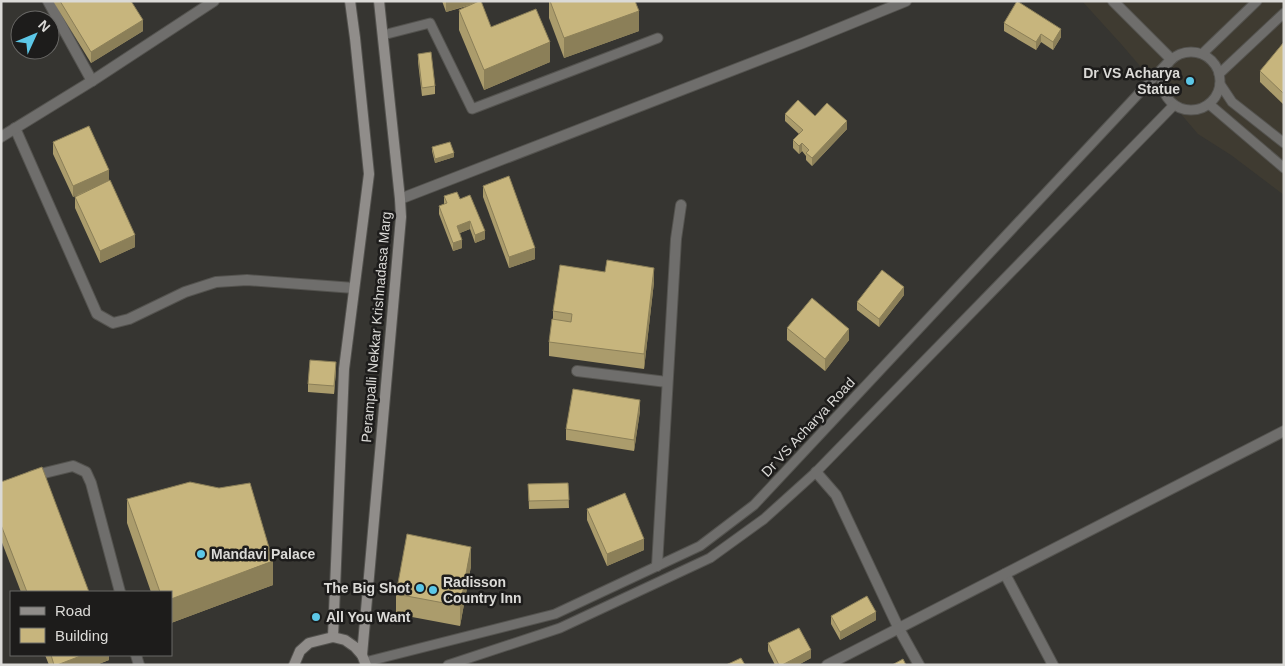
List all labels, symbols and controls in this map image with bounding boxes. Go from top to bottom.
north arrow [10,10,60,60]
text: N [35,17,54,35]
place label: Dr VS Acharya Statue [1083,65,1180,97]
marker: Dr VS Acharya Statue [1184,75,1196,87]
street label: Perampalli Nekkar Krishnadasa Marg [358,211,394,443]
street label: Dr VS Acharya Road [758,374,858,480]
place label: Mandavi Palace [211,546,315,562]
marker: Mandavi Palace [195,548,207,560]
place label: Radisson Country Inn [443,574,522,606]
place label: The Big Shot [324,580,410,596]
marker: The Big Shot [414,582,426,594]
marker: Radisson Country Inn [427,584,439,596]
legend [10,591,172,656]
text: Road [55,602,91,619]
place label: All You Want [326,609,411,625]
marker: All You Want [310,611,322,623]
text: Building [55,627,108,644]

